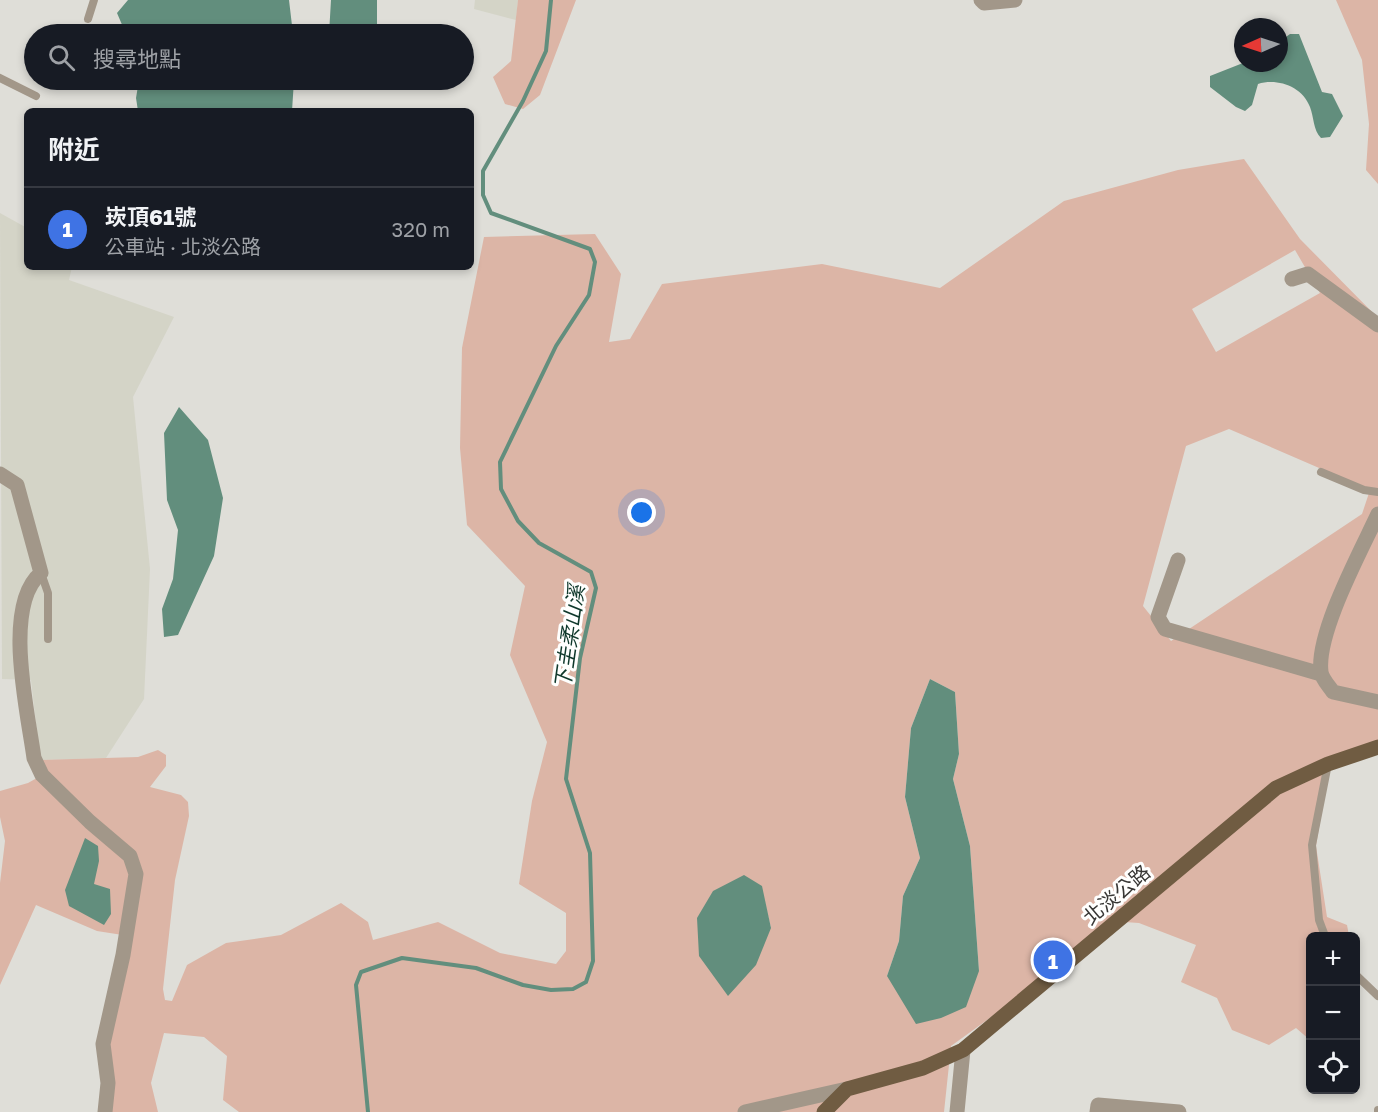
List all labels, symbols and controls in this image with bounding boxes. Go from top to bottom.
north arrow [1234,18,1288,72]
search box [24,24,474,90]
icon: search [45,41,78,74]
text: 搜尋地點 [93,45,181,72]
text: 附近 [48,134,100,165]
text: 崁頂61號 [105,203,196,230]
text: 1 [62,217,73,241]
text: 320 m [392,217,450,241]
text: 公車站 · 北淡公路 [105,234,261,258]
your location [627,498,656,527]
water label: 下圭柔山溪 [549,580,590,691]
street label: 北淡公路 [1078,859,1154,929]
map controls [1306,932,1360,1094]
button: + [1306,932,1360,986]
pin: 1 [1034,938,1072,982]
button: − [1306,986,1360,1040]
button: locate [1306,1040,1360,1094]

